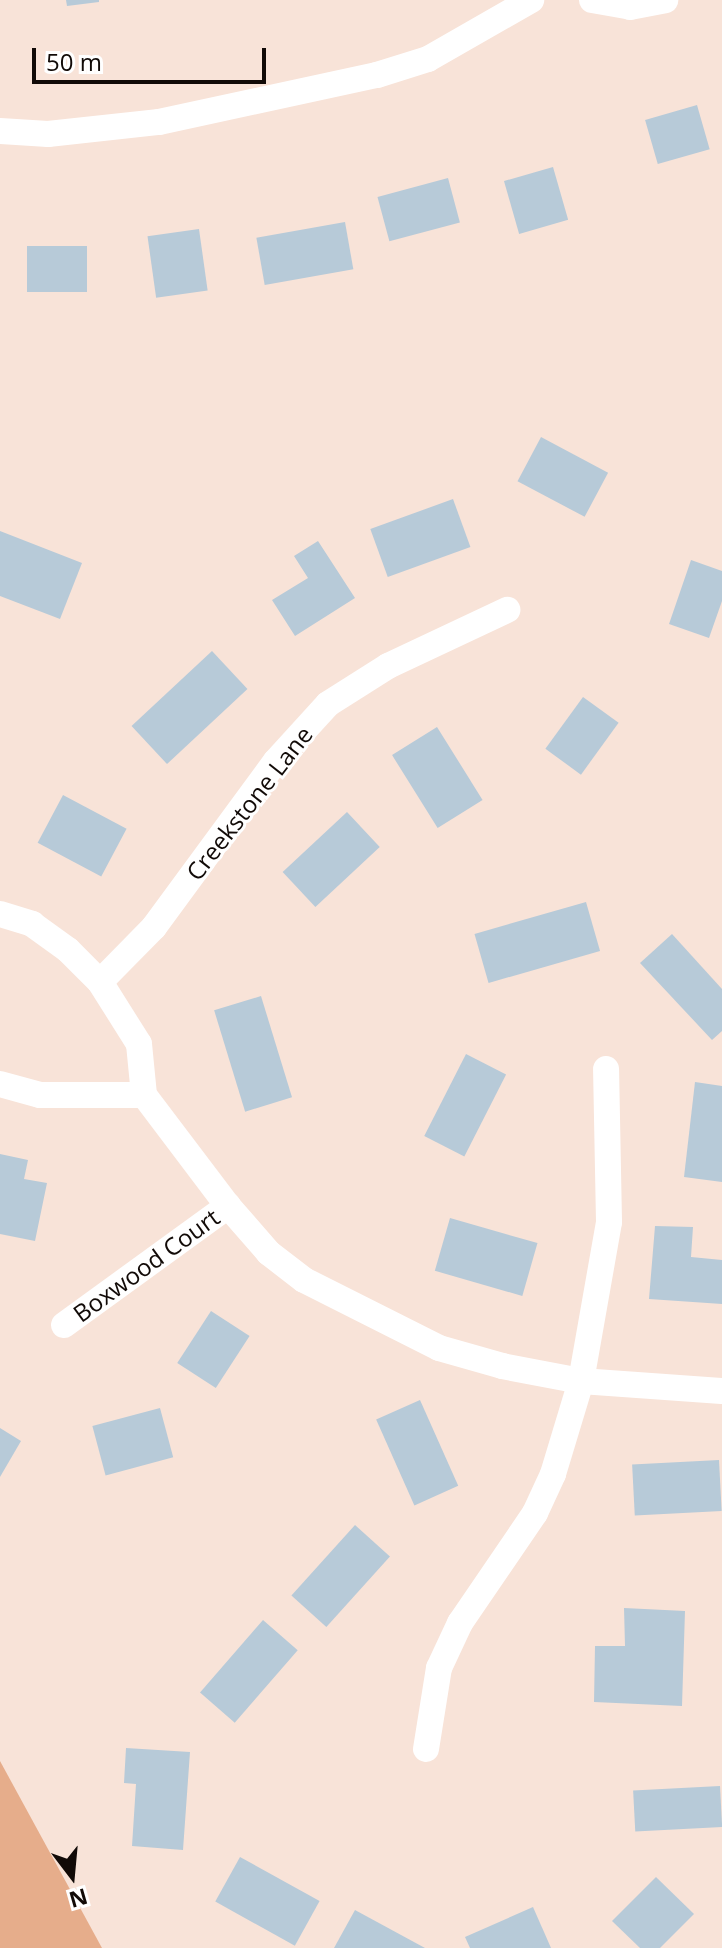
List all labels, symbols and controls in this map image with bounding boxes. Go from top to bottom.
scale bar [36,32,270,82]
text: 50 m [46,45,102,78]
street label: Creekstone Lane [180,720,318,886]
street label: Boxwood Court [67,1202,225,1328]
north arrow [32,1836,112,1916]
text: N [66,1882,91,1916]

